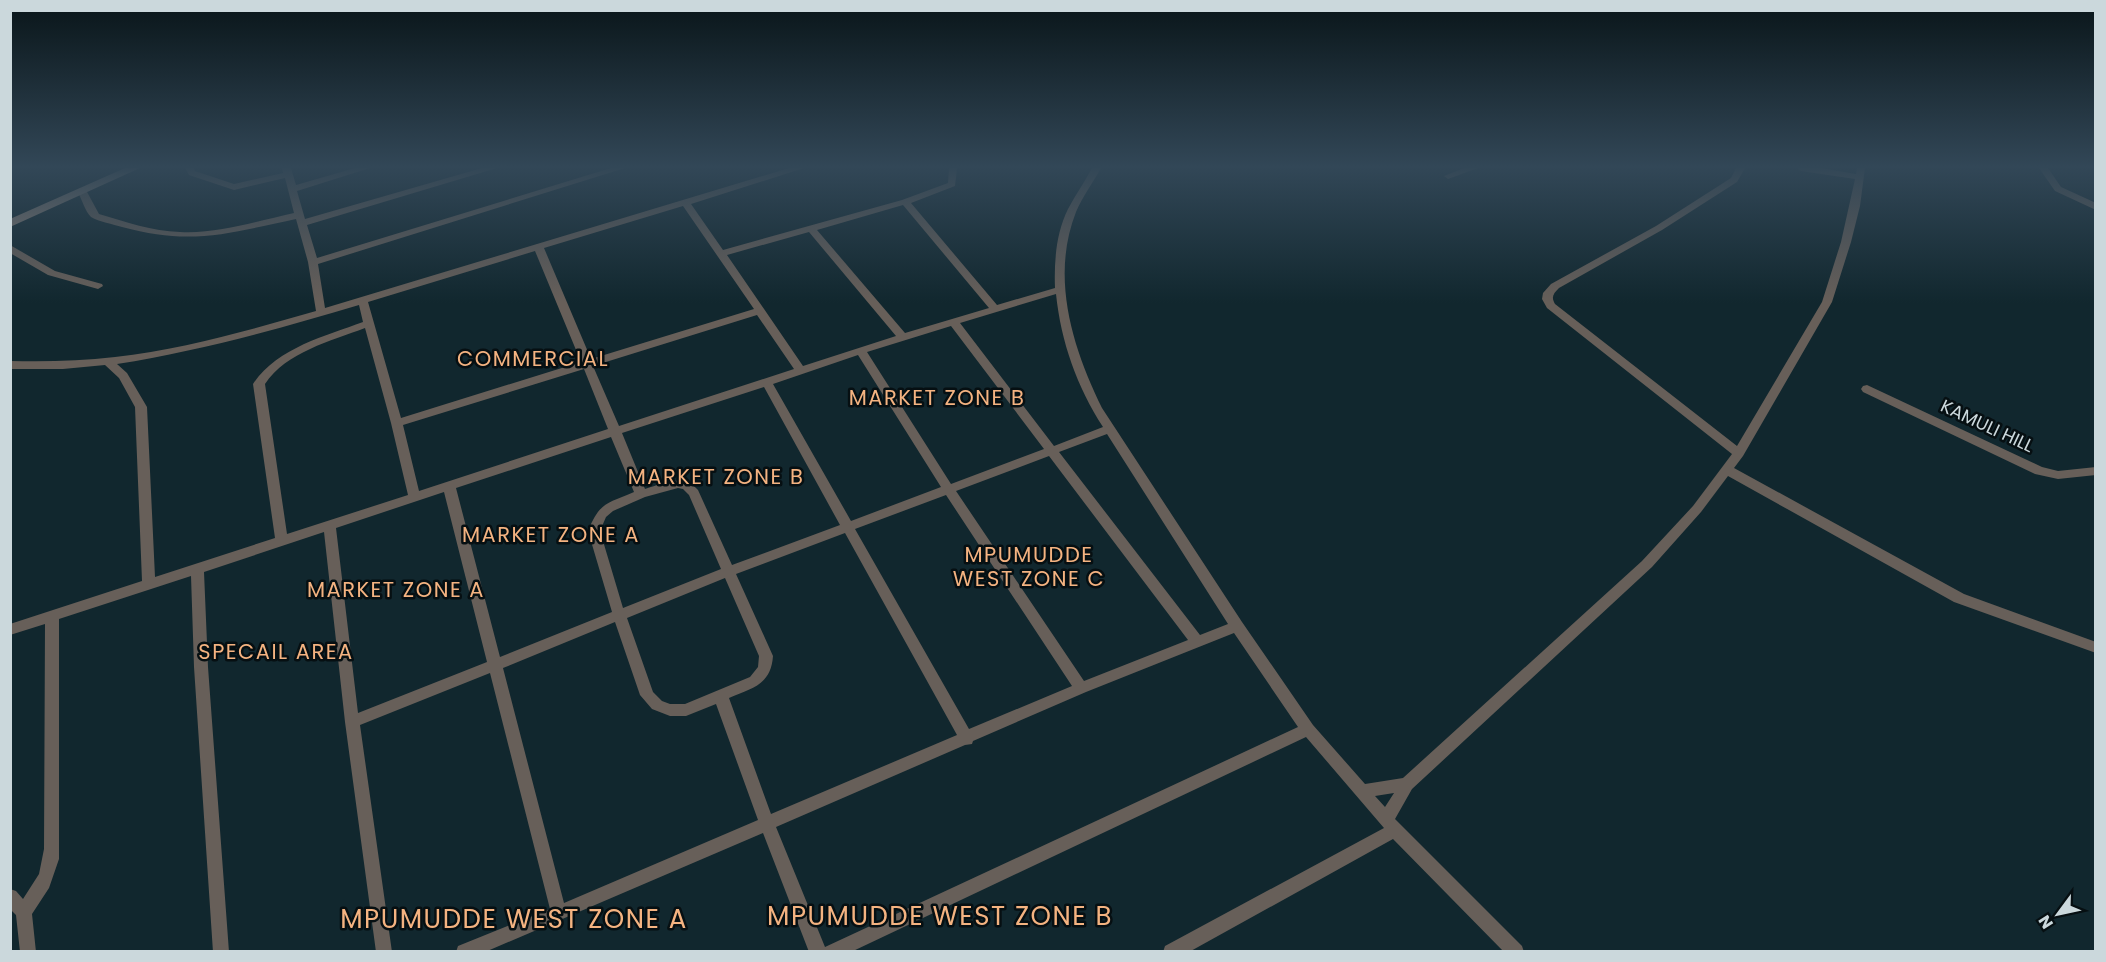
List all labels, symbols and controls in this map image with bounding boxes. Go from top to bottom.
district label: COMMERCIAL [457,344,609,373]
district label: MARKET ZONE B [849,383,1025,412]
street label: KAMULI HILL [1937,393,2038,458]
district label: MARKET ZONE B [628,462,804,491]
district label: MARKET ZONE A [462,520,640,549]
district label: MPUMUDDE WEST ZONE C [953,540,1105,593]
district label: MARKET ZONE A [307,575,485,604]
district label: SPECAIL AREA [198,637,354,666]
north arrow [2028,884,2088,944]
district label: MPUMUDDE WEST ZONE B [767,898,1113,934]
district label: MPUMUDDE WEST ZONE A [340,901,688,937]
text: N [2033,911,2059,933]

